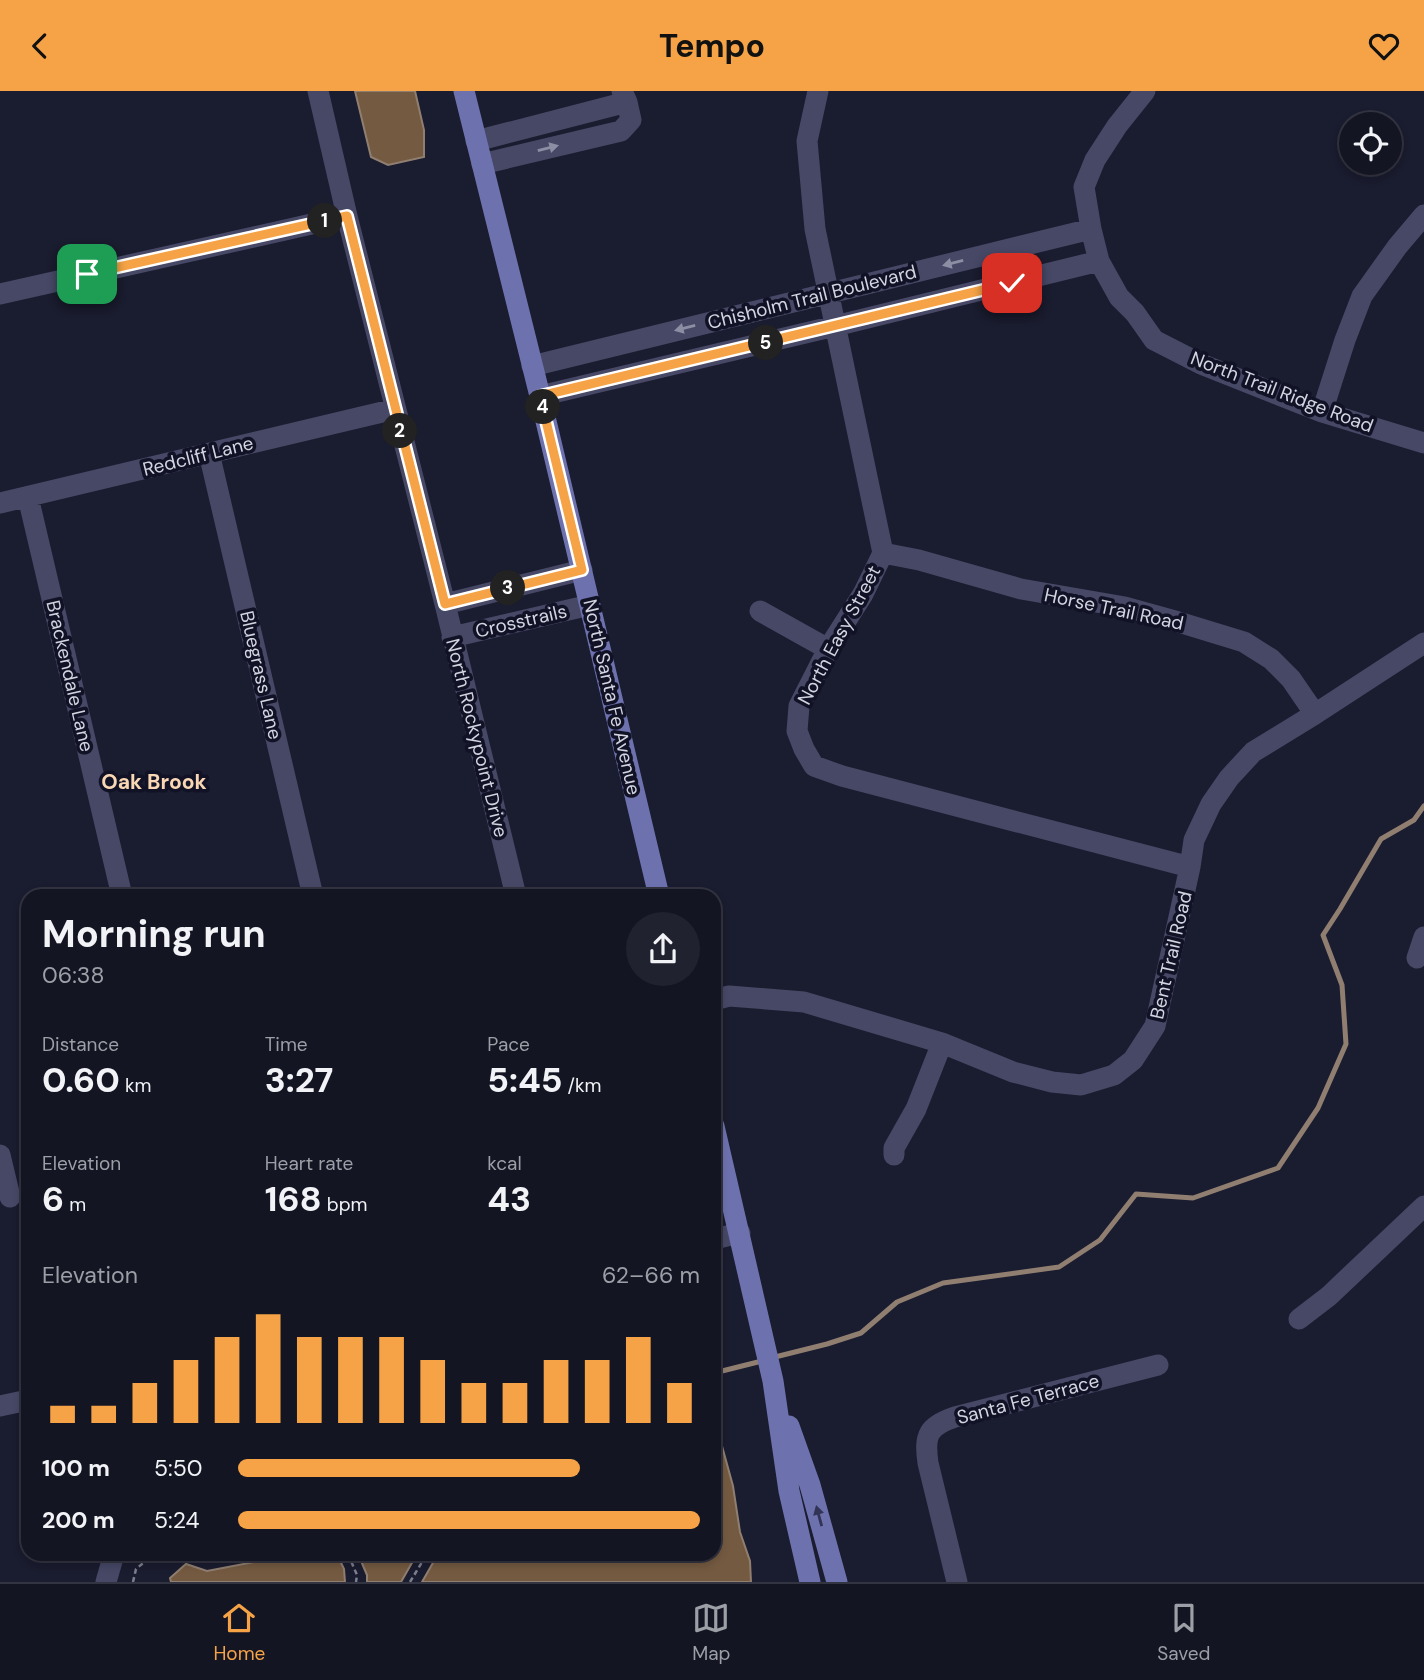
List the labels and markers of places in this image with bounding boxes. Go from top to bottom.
pin: 1 [308,204,342,239]
pin [57,244,117,304]
pin [982,253,1042,313]
pin: 5 [748,325,784,361]
pin: 4 [526,389,560,425]
pin: 2 [382,413,418,449]
pin: 3 [490,571,526,605]

